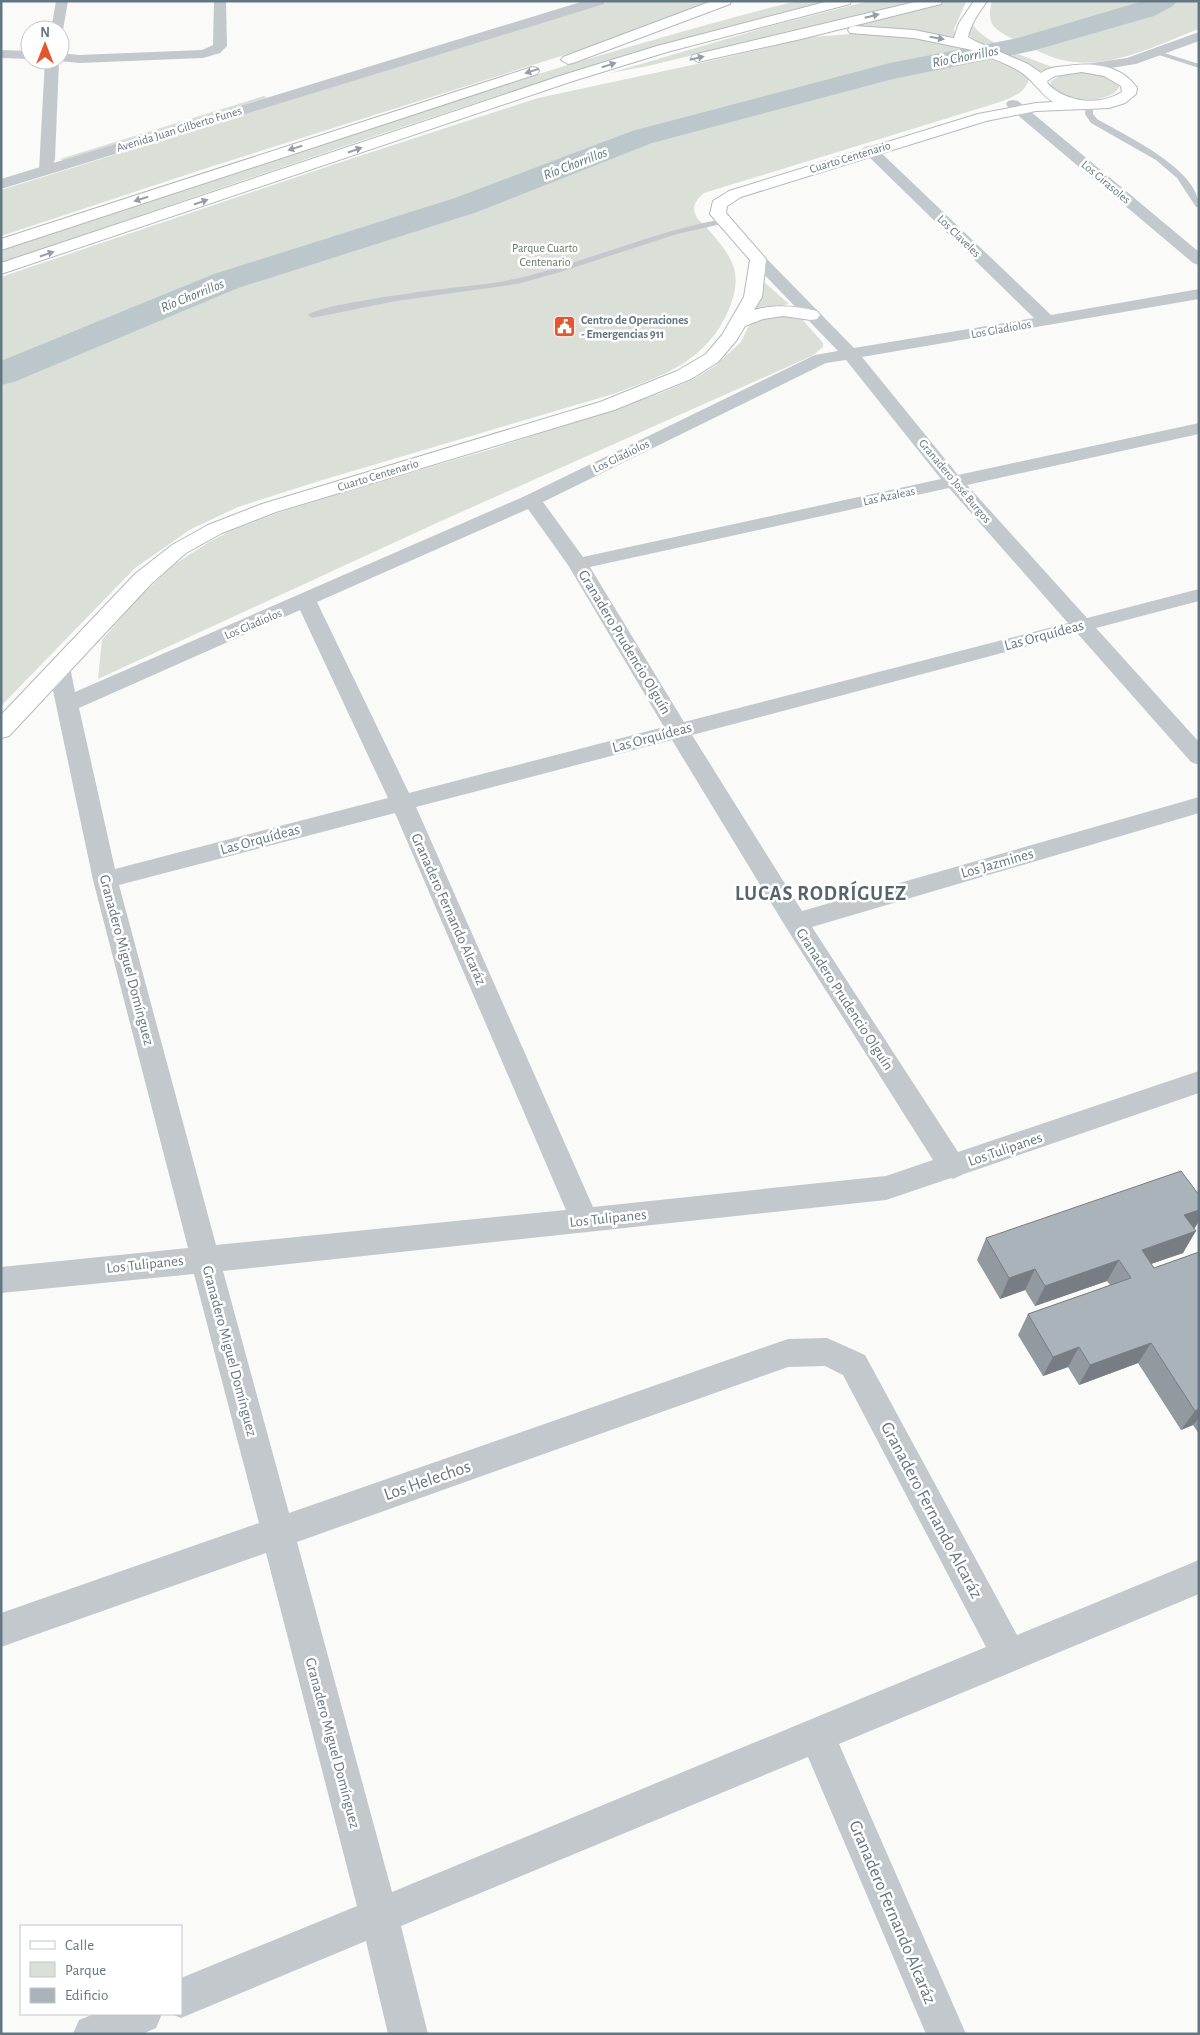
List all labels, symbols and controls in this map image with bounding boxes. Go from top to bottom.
one-way arrow [865,12,880,20]
north arrow [20,20,70,70]
text: N [40,26,50,40]
one-way arrow [929,34,945,42]
water label: Río Chorrillos [931,44,1000,70]
one-way arrow [690,54,705,62]
one-way arrow [602,61,617,69]
one-way arrow [525,67,540,75]
street label: Avenida Juan Gilberto Funes [115,104,243,154]
street label: Cuarto Centenario [808,139,892,175]
one-way arrow [287,145,302,152]
one-way arrow [348,145,363,153]
water label: Río Chorrillos [542,145,610,182]
street label: Los Girasoles [1079,158,1133,206]
one-way arrow [133,196,148,203]
one-way arrow [194,197,209,205]
street label: Los Claveles [935,213,983,259]
park label: Parque Cuarto Centenario [512,242,578,268]
one-way arrow [40,249,55,257]
water label: Río Chorrillos [159,277,227,315]
place label: Centro de Operaciones - Emergencias 911 [581,314,689,340]
public building icon: Centro de Operaciones - Emergencias 911 [553,315,577,339]
street label: Los Gladiolos [970,318,1032,340]
street label: Los Gladiolos [591,437,651,475]
street label: Granadero José Burgos [917,437,993,525]
street label: Cuarto Centenario [336,457,420,493]
street label: Las Azaleas [862,485,916,507]
street label: Granadero Prudencio Olguín [576,567,674,717]
street label: Los Gladiolos [223,607,283,641]
street label: Las Orquídeas [1003,618,1086,653]
street label: Las Orquídeas [611,720,694,755]
street label: Las Orquídeas [219,822,302,857]
street label: Granadero Fernando Alcaráz [408,831,489,987]
street label: Los Jazmines [959,846,1035,881]
street label: Granadero Miguel Domínguez [96,873,157,1047]
district label: LUCAS RODRÍGUEZ [735,880,907,904]
street label: Granadero Prudencio Olguín [793,926,896,1073]
street label: Los Tulipanes [966,1130,1044,1169]
street label: Los Tulipanes [569,1207,647,1230]
street label: Los Tulipanes [106,1253,184,1276]
street label: Granadero Miguel Domínguez [199,1264,260,1438]
street label: Granadero Fernando Alcaráz [877,1419,985,1602]
street label: Los Helechos [382,1458,473,1504]
street label: Granadero Miguel Domínguez [302,1656,363,1830]
street label: Granadero Fernando Alcaráz [845,1818,939,2007]
legend [20,1925,182,2015]
text: Calle [65,1938,94,1953]
text: Parque [65,1963,106,1978]
text: Edificio [65,1988,108,2003]

